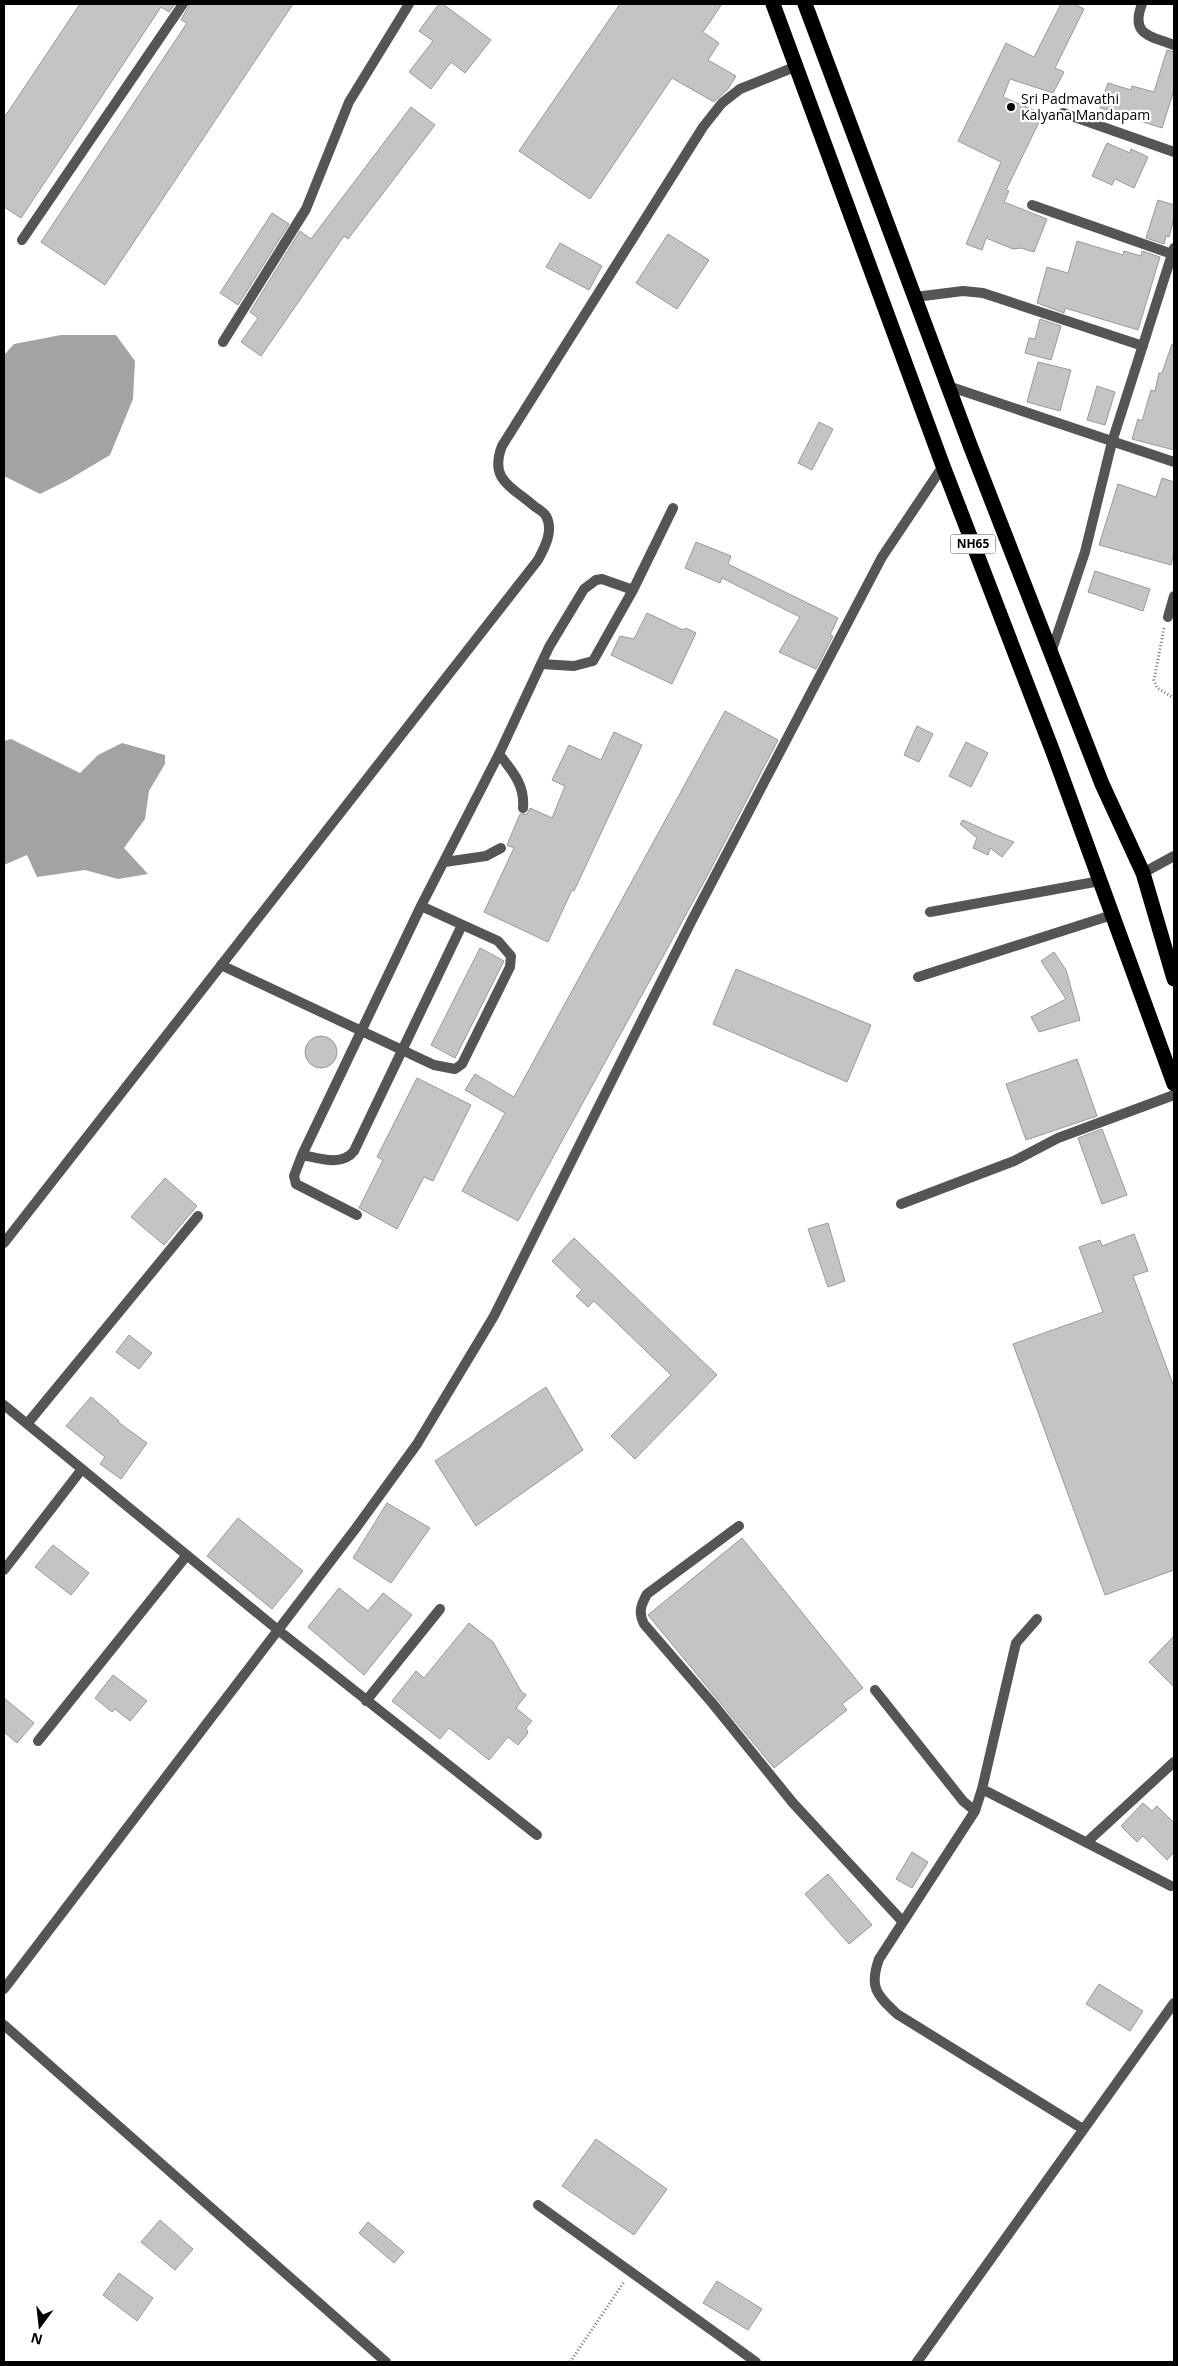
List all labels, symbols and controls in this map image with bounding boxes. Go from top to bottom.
place label: Sri Padmavathi Kalyana Mandapam [1021,89,1150,124]
marker: Sri Padmavathi Kalyana Mandapam [1005,101,1017,113]
road number: NH65 [950,534,996,554]
north arrow [15,2301,65,2351]
text: N [29,2328,44,2350]

